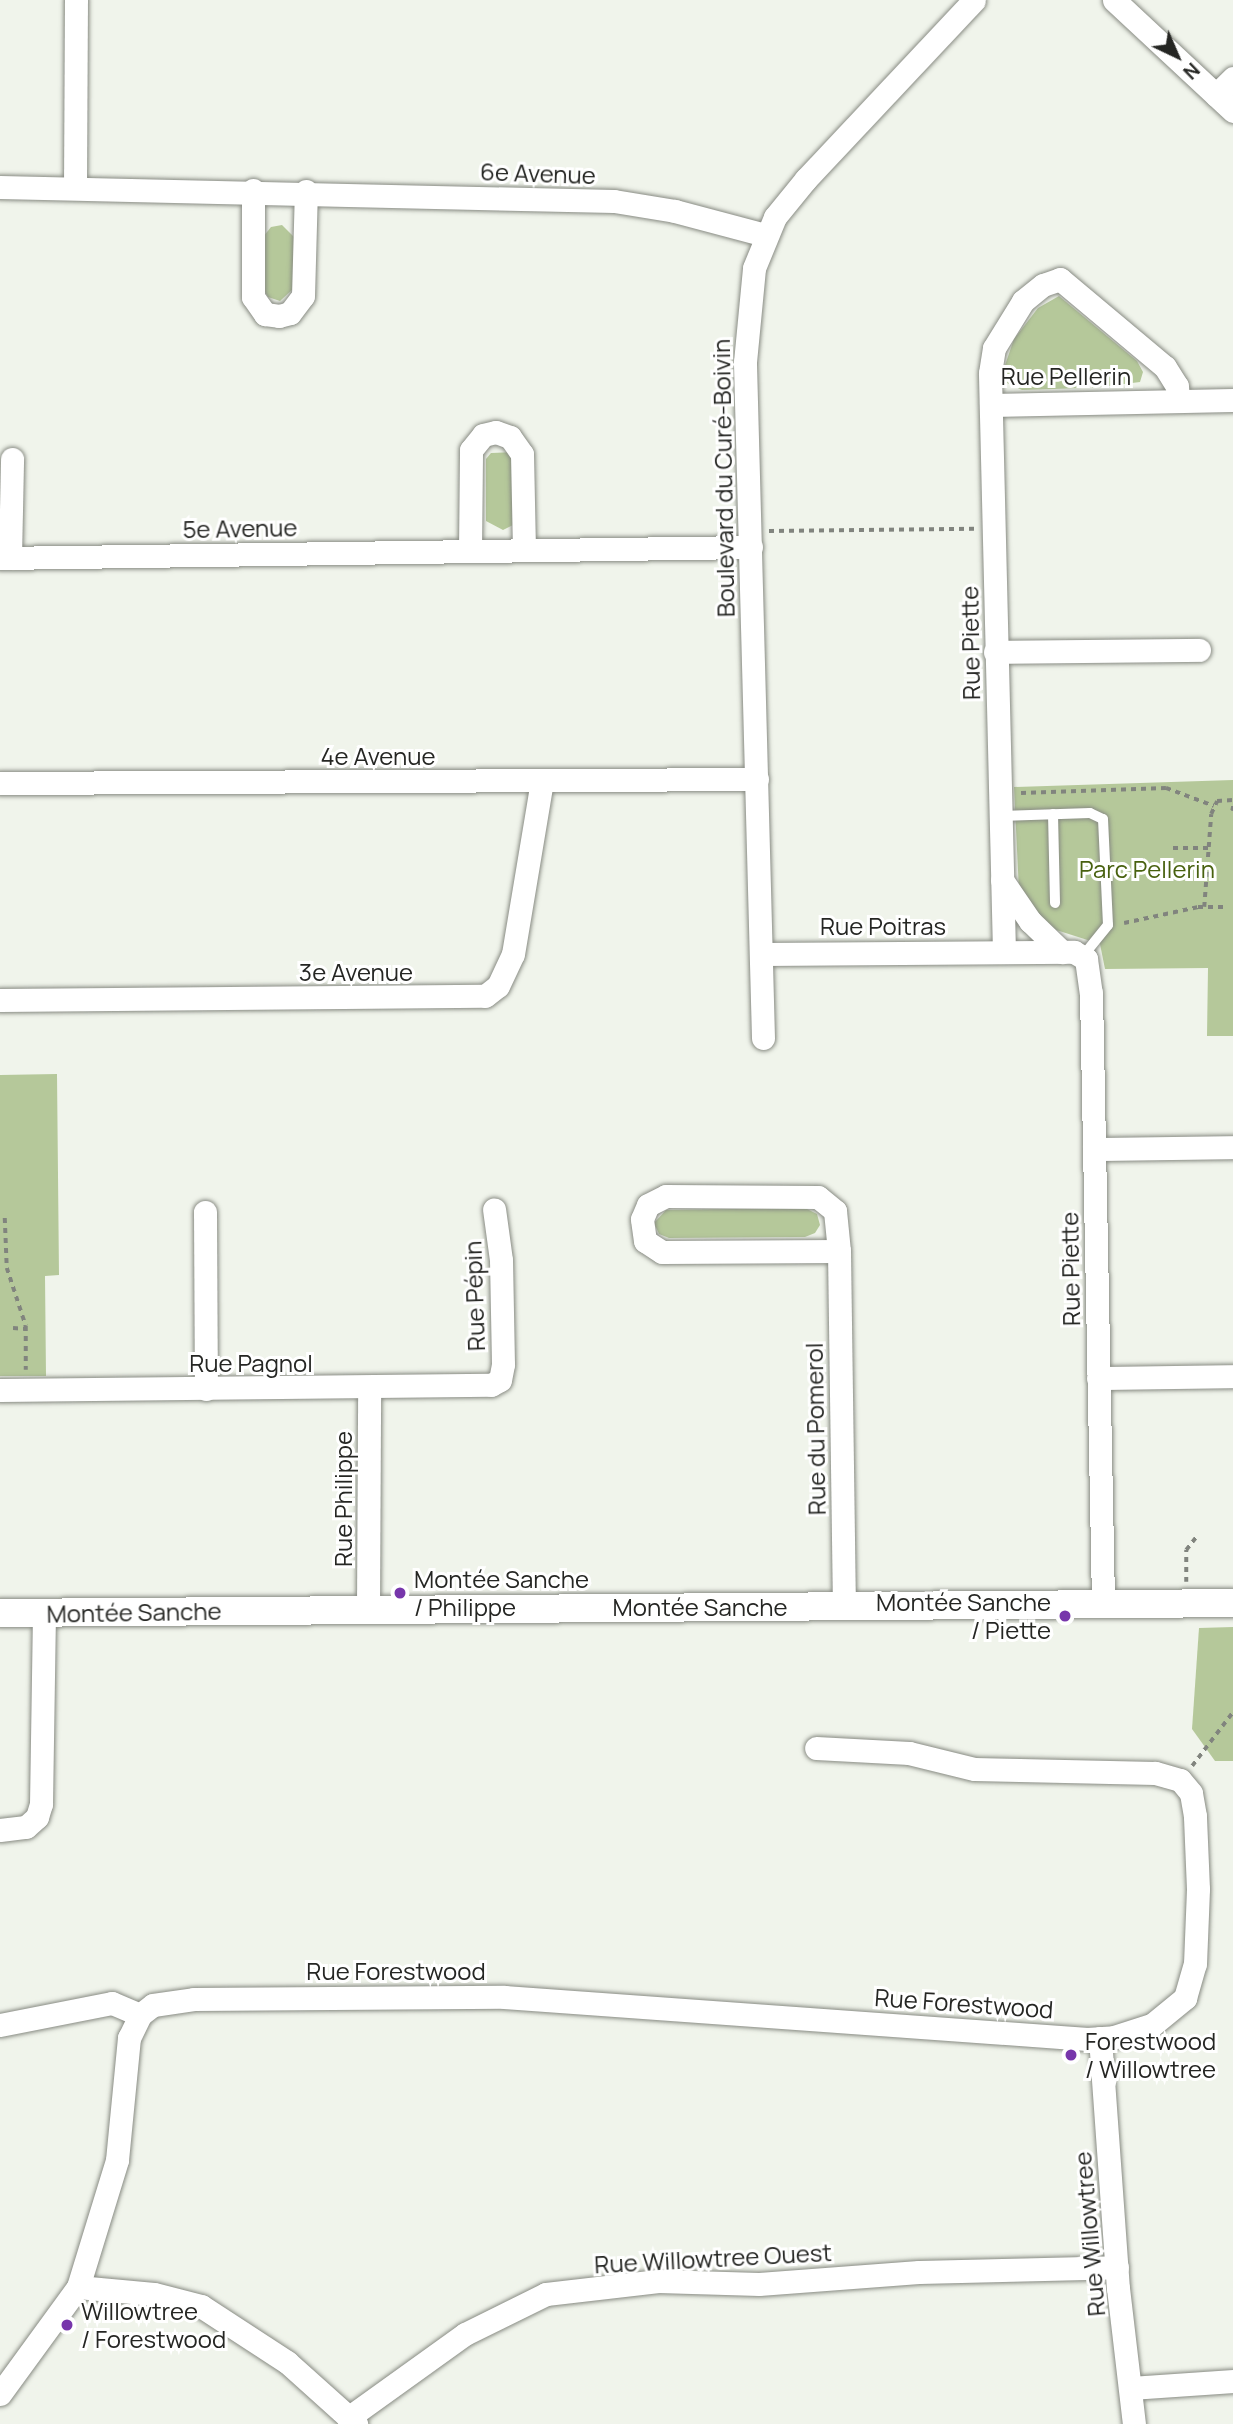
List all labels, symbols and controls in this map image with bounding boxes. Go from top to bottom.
north arrow [1142,21,1212,91]
text: N [1178,57,1206,85]
street label: 6e Avenue [480,157,596,189]
street label: Boulevard du Curé-Boivin [706,338,740,618]
street label: Rue Pellerin [1001,362,1131,390]
street label: 5e Avenue [182,513,298,543]
street label: Rue Piette [955,586,985,700]
street label: 4e Avenue [320,742,436,770]
park label: Parc Pellerin [1079,855,1215,883]
street label: Rue Poitras [820,912,946,940]
street label: 3e Avenue [299,958,413,986]
street label: Rue Piette [1055,1212,1085,1326]
street label: Rue Pépin [458,1240,490,1352]
street label: Rue du Pomerol [799,1342,831,1516]
street label: Rue Pagnol [189,1349,313,1377]
street label: Rue Philippe [329,1431,357,1567]
place label: Montée Sanche / Philippe [414,1565,589,1621]
marker: Montée Sanche / Philippe [392,1585,408,1601]
place label: Montée Sanche / Piette [876,1588,1051,1644]
street label: Montée Sanche [613,1593,787,1621]
street label: Montée Sanche [46,1596,222,1628]
marker: Montée Sanche / Piette [1057,1608,1073,1624]
street label: Rue Forestwood [306,1957,486,1985]
street label: Rue Forestwood [874,1982,1054,2024]
place label: Forestwood / Willowtree [1085,2027,1216,2083]
marker: Forestwood / Willowtree [1063,2047,1079,2063]
street label: Rue Willowtree [1067,2150,1111,2318]
street label: Rue Willowtree Ouest [593,2237,833,2279]
place label: Willowtree / Forestwood [81,2297,226,2353]
marker: Willowtree / Forestwood [59,2317,75,2333]

